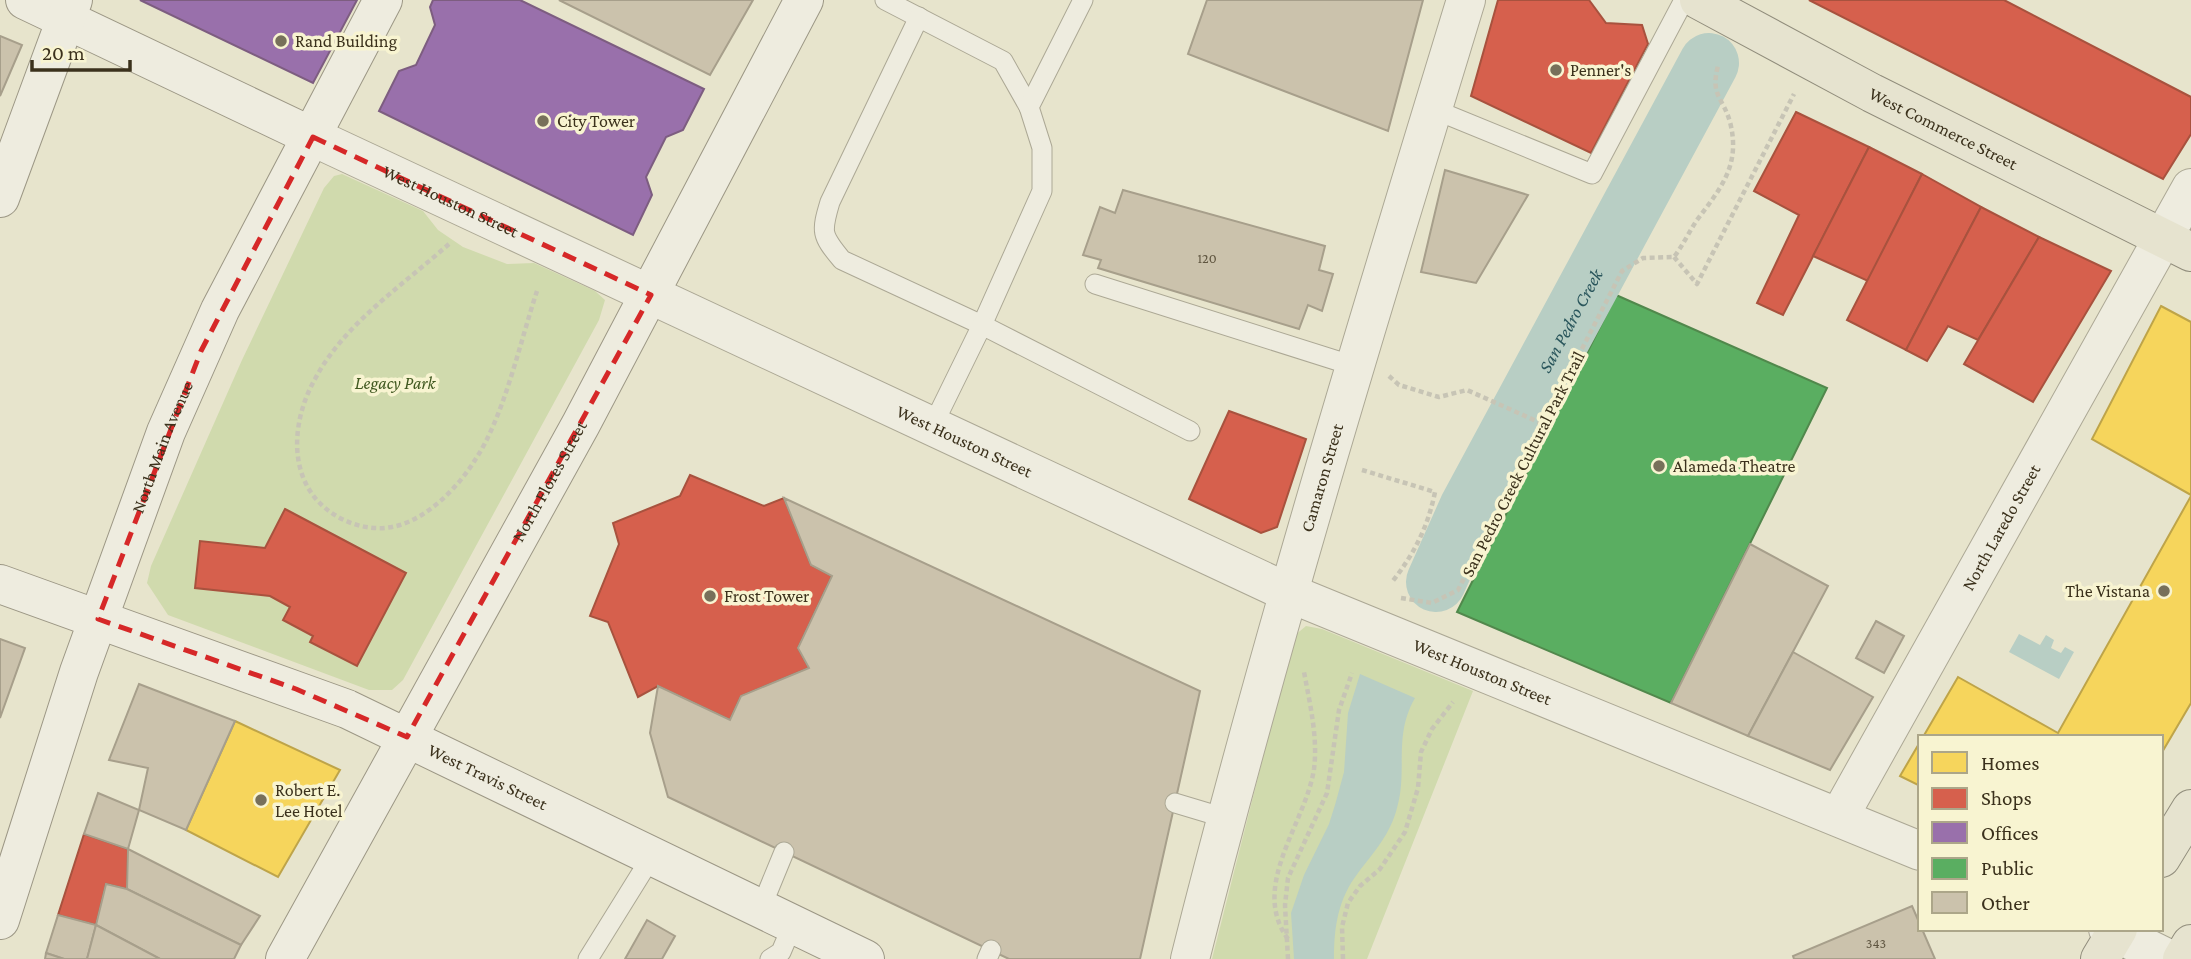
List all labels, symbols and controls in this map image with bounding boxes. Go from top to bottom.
scale bar [32,28,130,72]
place label: Rand Building [295,31,397,51]
marker: Rand Building [273,33,289,49]
text: 20 m [42,41,85,65]
place label: Penner's [1570,60,1631,80]
marker: Penner's [1548,62,1564,78]
street label: West Commerce Street [1866,83,2022,174]
place label: City Tower [557,111,636,131]
marker: City Tower [535,113,551,129]
street label: West Houston Street [380,161,523,242]
house number: 120 [1197,250,1217,266]
water label: San Pedro Creek [1534,265,1607,376]
street label: San Pedro Creek Cultural Park Trail [1457,348,1589,580]
park label: Legacy Park [355,373,437,393]
street label: North Main Avenue [127,378,197,516]
street label: West Houston Street [893,401,1036,482]
street label: North Flores Street [508,416,591,545]
street label: Camaron Street [1297,420,1348,534]
place label: Alameda Theatre [1673,456,1796,476]
marker: Alameda Theatre [1651,458,1667,474]
street label: North Laredo Street [1958,460,2045,594]
place label: The Vistana [2065,581,2150,601]
marker: The Vistana [2156,583,2172,599]
place label: Frost Tower [724,586,810,606]
marker: Frost Tower [702,588,718,604]
street label: West Houston Street [1410,635,1555,710]
legend [1918,735,2163,931]
street label: West Travis Street [425,740,551,815]
text: Homes [1981,751,2040,775]
place label: Robert E. Lee Hotel [275,780,343,821]
text: Shops [1981,786,2032,810]
marker: Robert E. Lee Hotel [253,792,269,808]
text: Offices [1981,821,2039,845]
text: Public [1981,856,2033,880]
text: Other [1981,891,2031,915]
house number: 343 [1866,935,1886,951]

